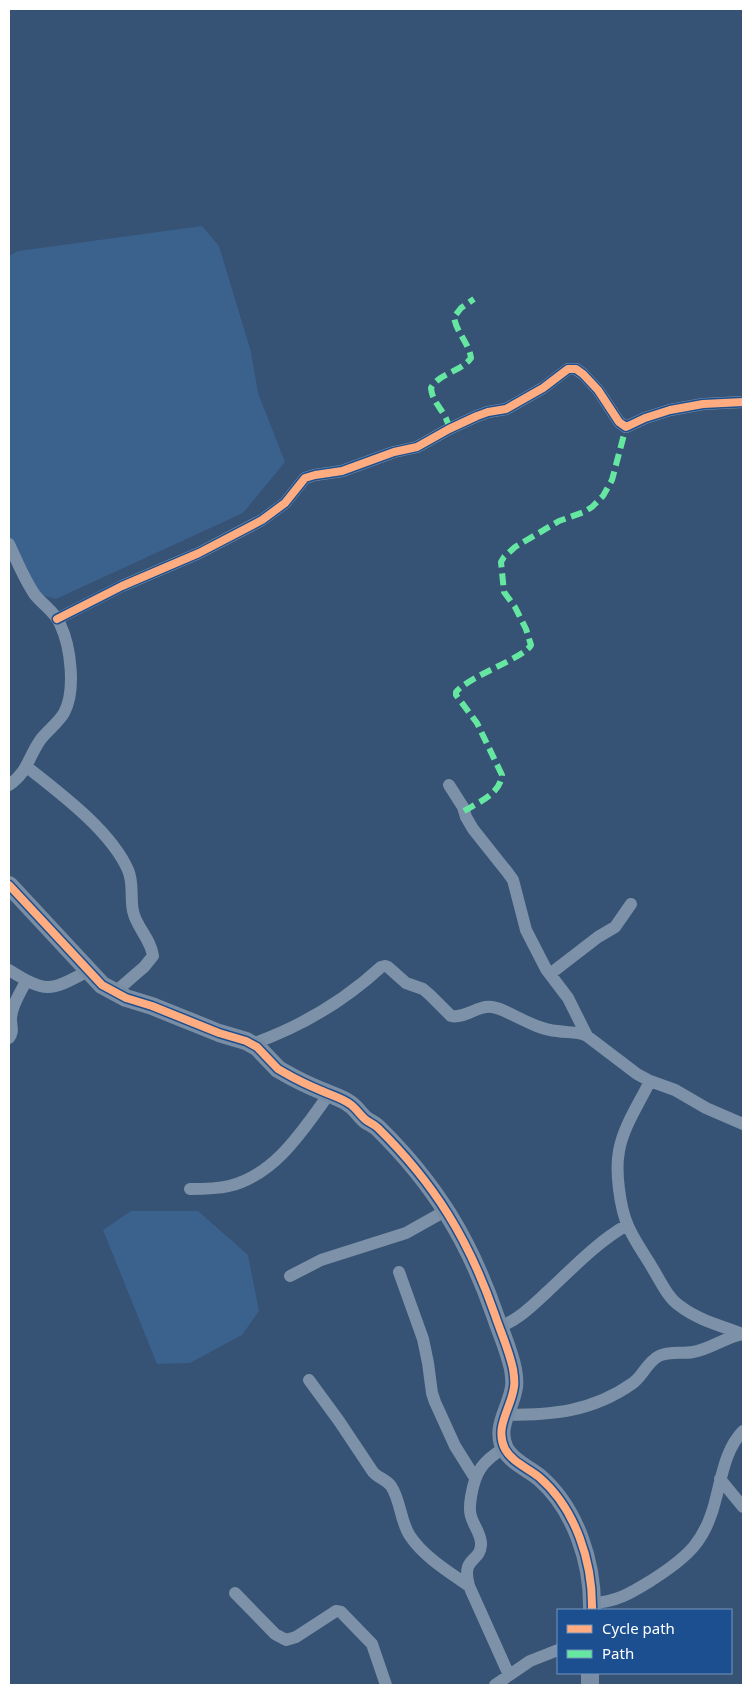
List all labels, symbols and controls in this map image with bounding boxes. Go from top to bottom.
legend [557,1609,732,1674]
text: Cycle path [602,1618,675,1638]
text: Path [602,1643,634,1663]

